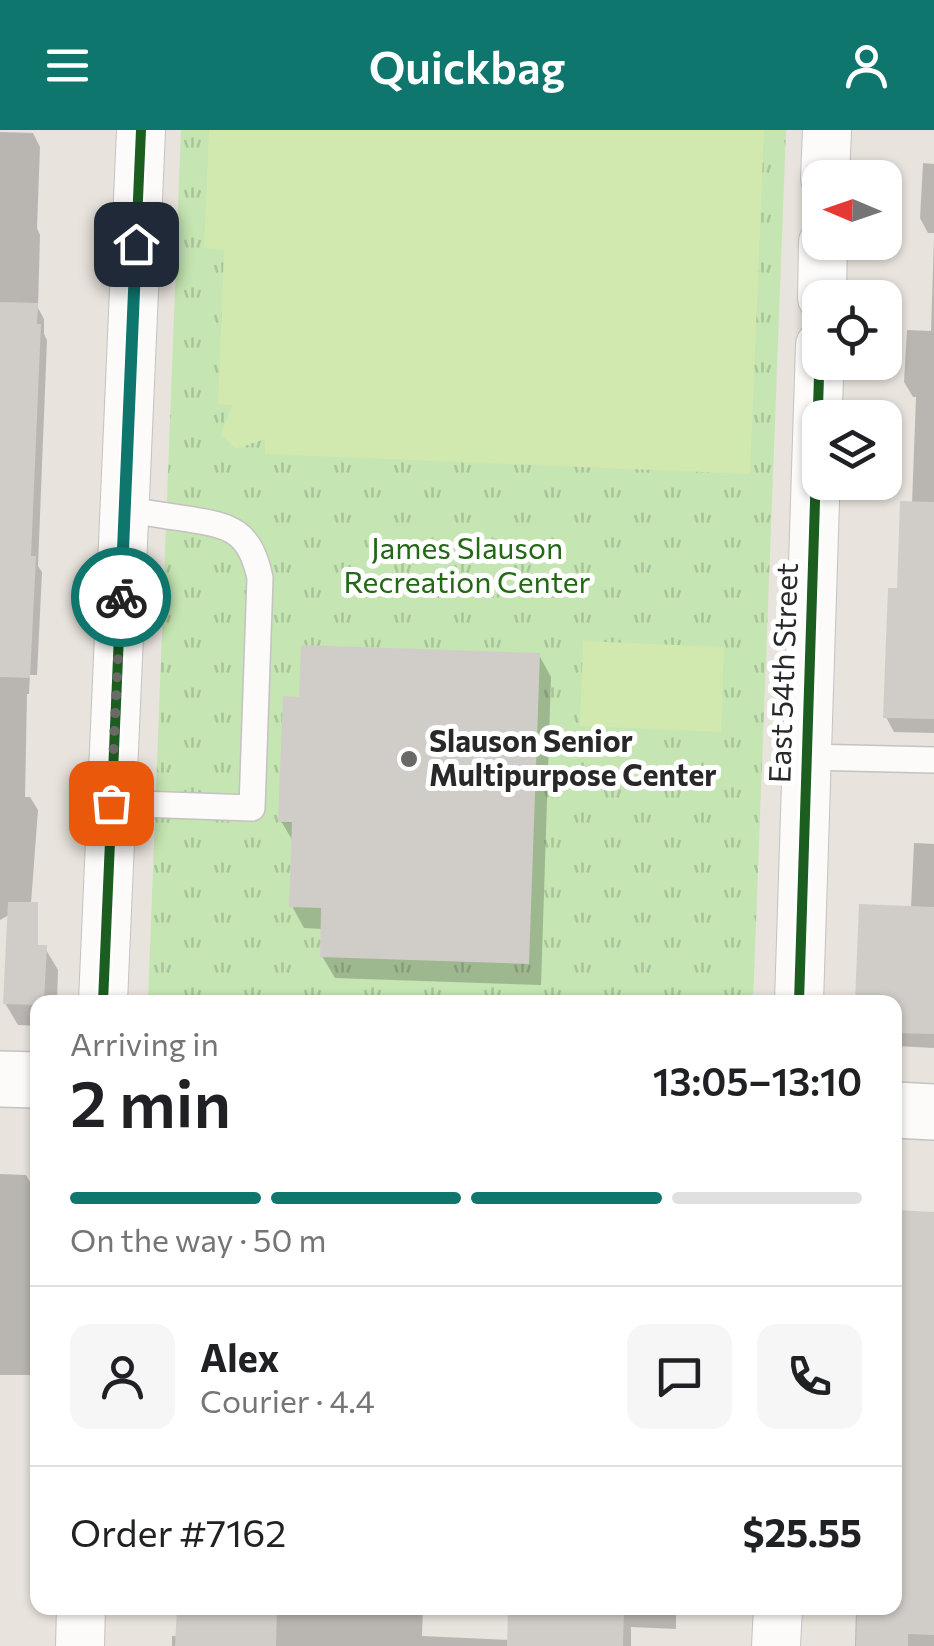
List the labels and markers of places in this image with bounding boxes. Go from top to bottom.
pin [94,202,179,287]
place label: Slauson Senior Multipurpose Center [429,721,717,792]
marker: Slauson Senior Multipurpose Center [398,748,420,770]
pin [69,761,154,846]

